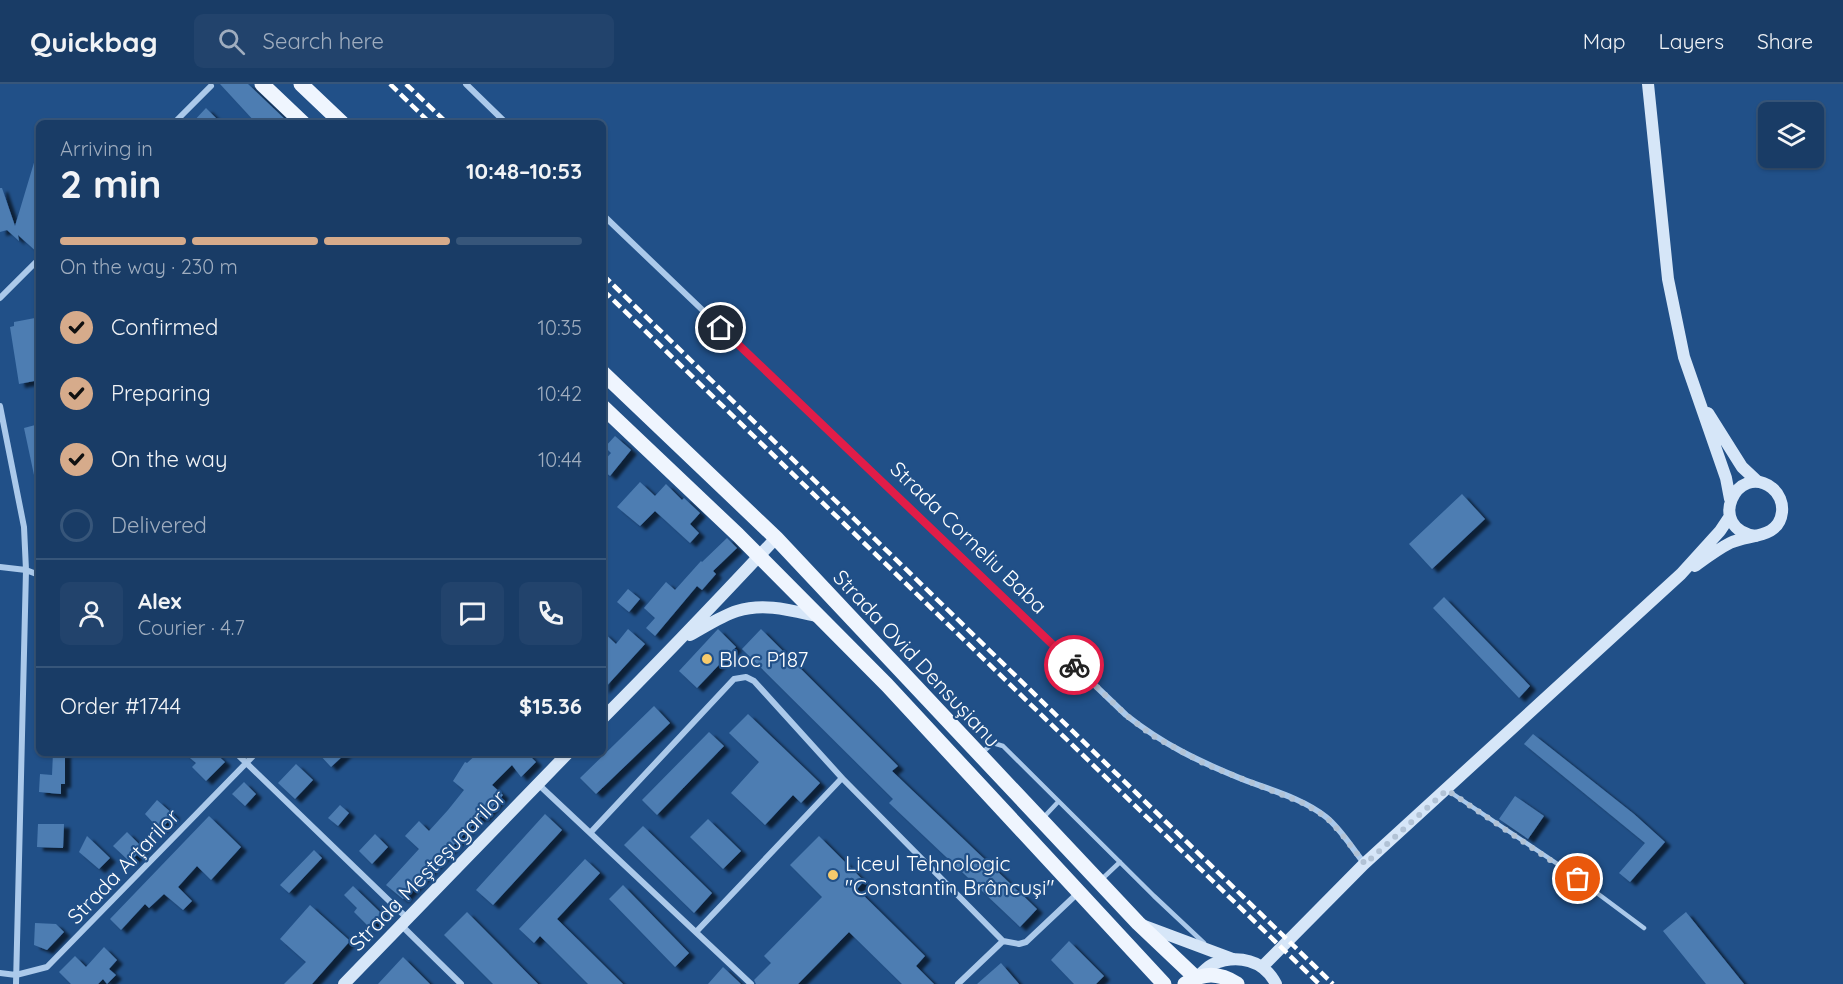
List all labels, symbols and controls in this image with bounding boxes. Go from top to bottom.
search box [194,14,614,68]
text: Quickbag [30,24,158,59]
icon: search [215,25,248,58]
text: Search here [263,27,384,55]
text: Map [1583,28,1626,54]
text: Layers [1659,28,1724,54]
text: Share [1757,28,1813,54]
map controls [1758,102,1824,168]
button: layers [1758,102,1824,168]
text: Arriving in [60,136,153,161]
text: 10:48–10:53 [466,157,582,185]
text: 2 min [60,159,162,208]
text: On the way · 230 m [60,254,238,279]
pin [695,302,746,353]
icon: check [60,311,93,344]
icon: home [704,311,737,344]
text: Confirmed [111,313,218,341]
text: 10:35 [538,315,582,340]
icon: check [60,377,93,410]
text: Preparing [111,379,211,407]
text: 10:42 [537,381,582,406]
icon: check [60,443,93,476]
text: On the way [111,445,227,473]
text: 10:44 [538,447,582,472]
street label: Strada Corneliu Baba [885,455,1053,619]
text: Delivered [111,511,207,539]
street label: Strada Ovid Densușianu [828,564,1006,752]
button: person [60,582,123,645]
button: chat [441,582,504,645]
button: phone [519,582,582,645]
text: Alex [138,587,181,615]
text: Courier · 4.7 [138,615,245,640]
courier [1044,635,1104,695]
place label: Bloc P187 [719,646,809,672]
icon: bike [1058,649,1091,682]
marker: Bloc P187 [700,652,714,666]
text: Order #1744 [60,692,181,720]
text: $15.36 [519,692,582,720]
street label: Strada Meșteșugarilor [343,784,511,956]
street label: Strada Arțarilor [61,803,185,929]
place label: Liceul Tehnologic "Constantin Brâncuși" [845,850,1054,900]
pin [1552,853,1603,904]
icon: bag [1561,862,1594,895]
marker: Liceul Tehnologic "Constantin Brâncuși" [826,868,840,882]

